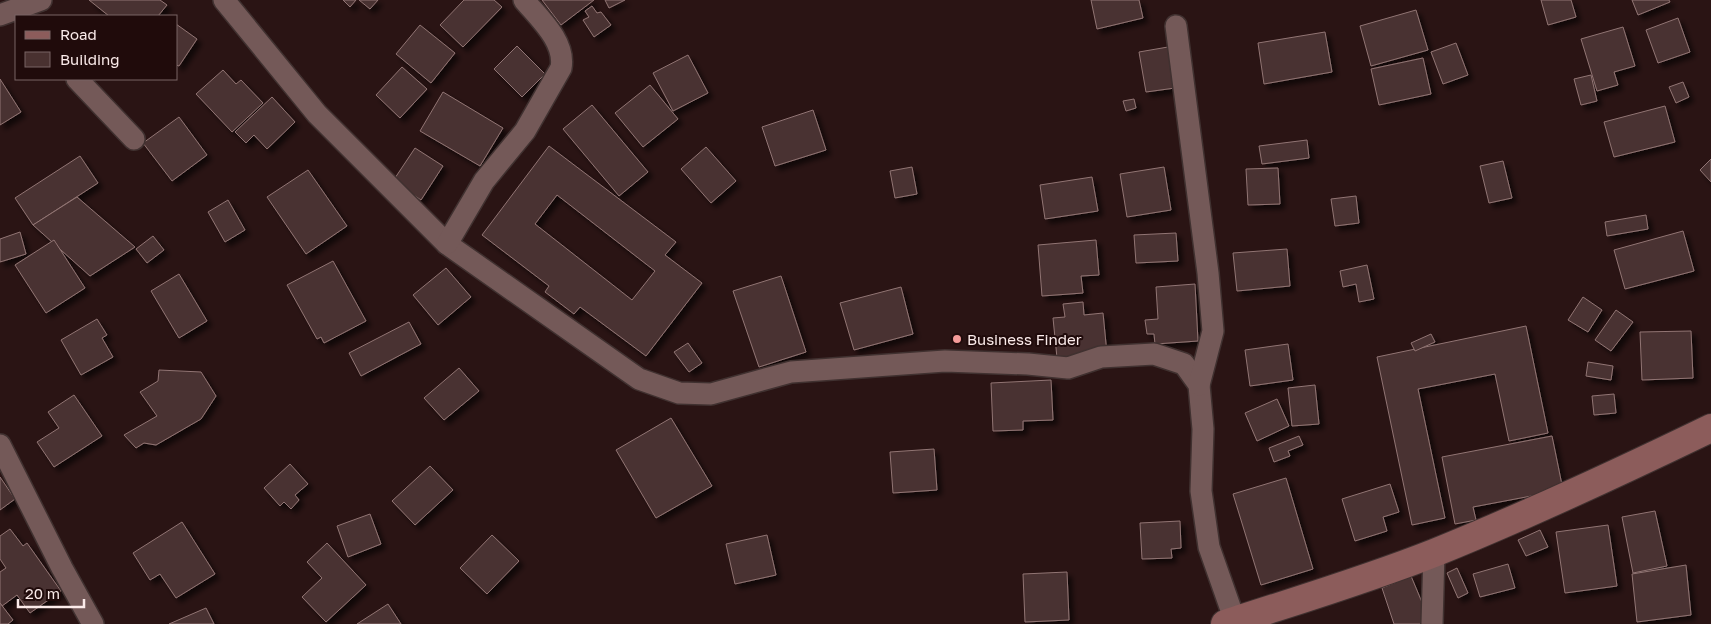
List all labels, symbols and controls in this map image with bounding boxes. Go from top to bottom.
legend [15,15,178,80]
text: Road [60,25,97,43]
text: Building [60,50,120,68]
place label: Business Finder [967,330,1082,348]
marker: Business Finder [951,333,963,345]
scale bar [18,576,84,608]
text: 20 m [25,584,60,602]

